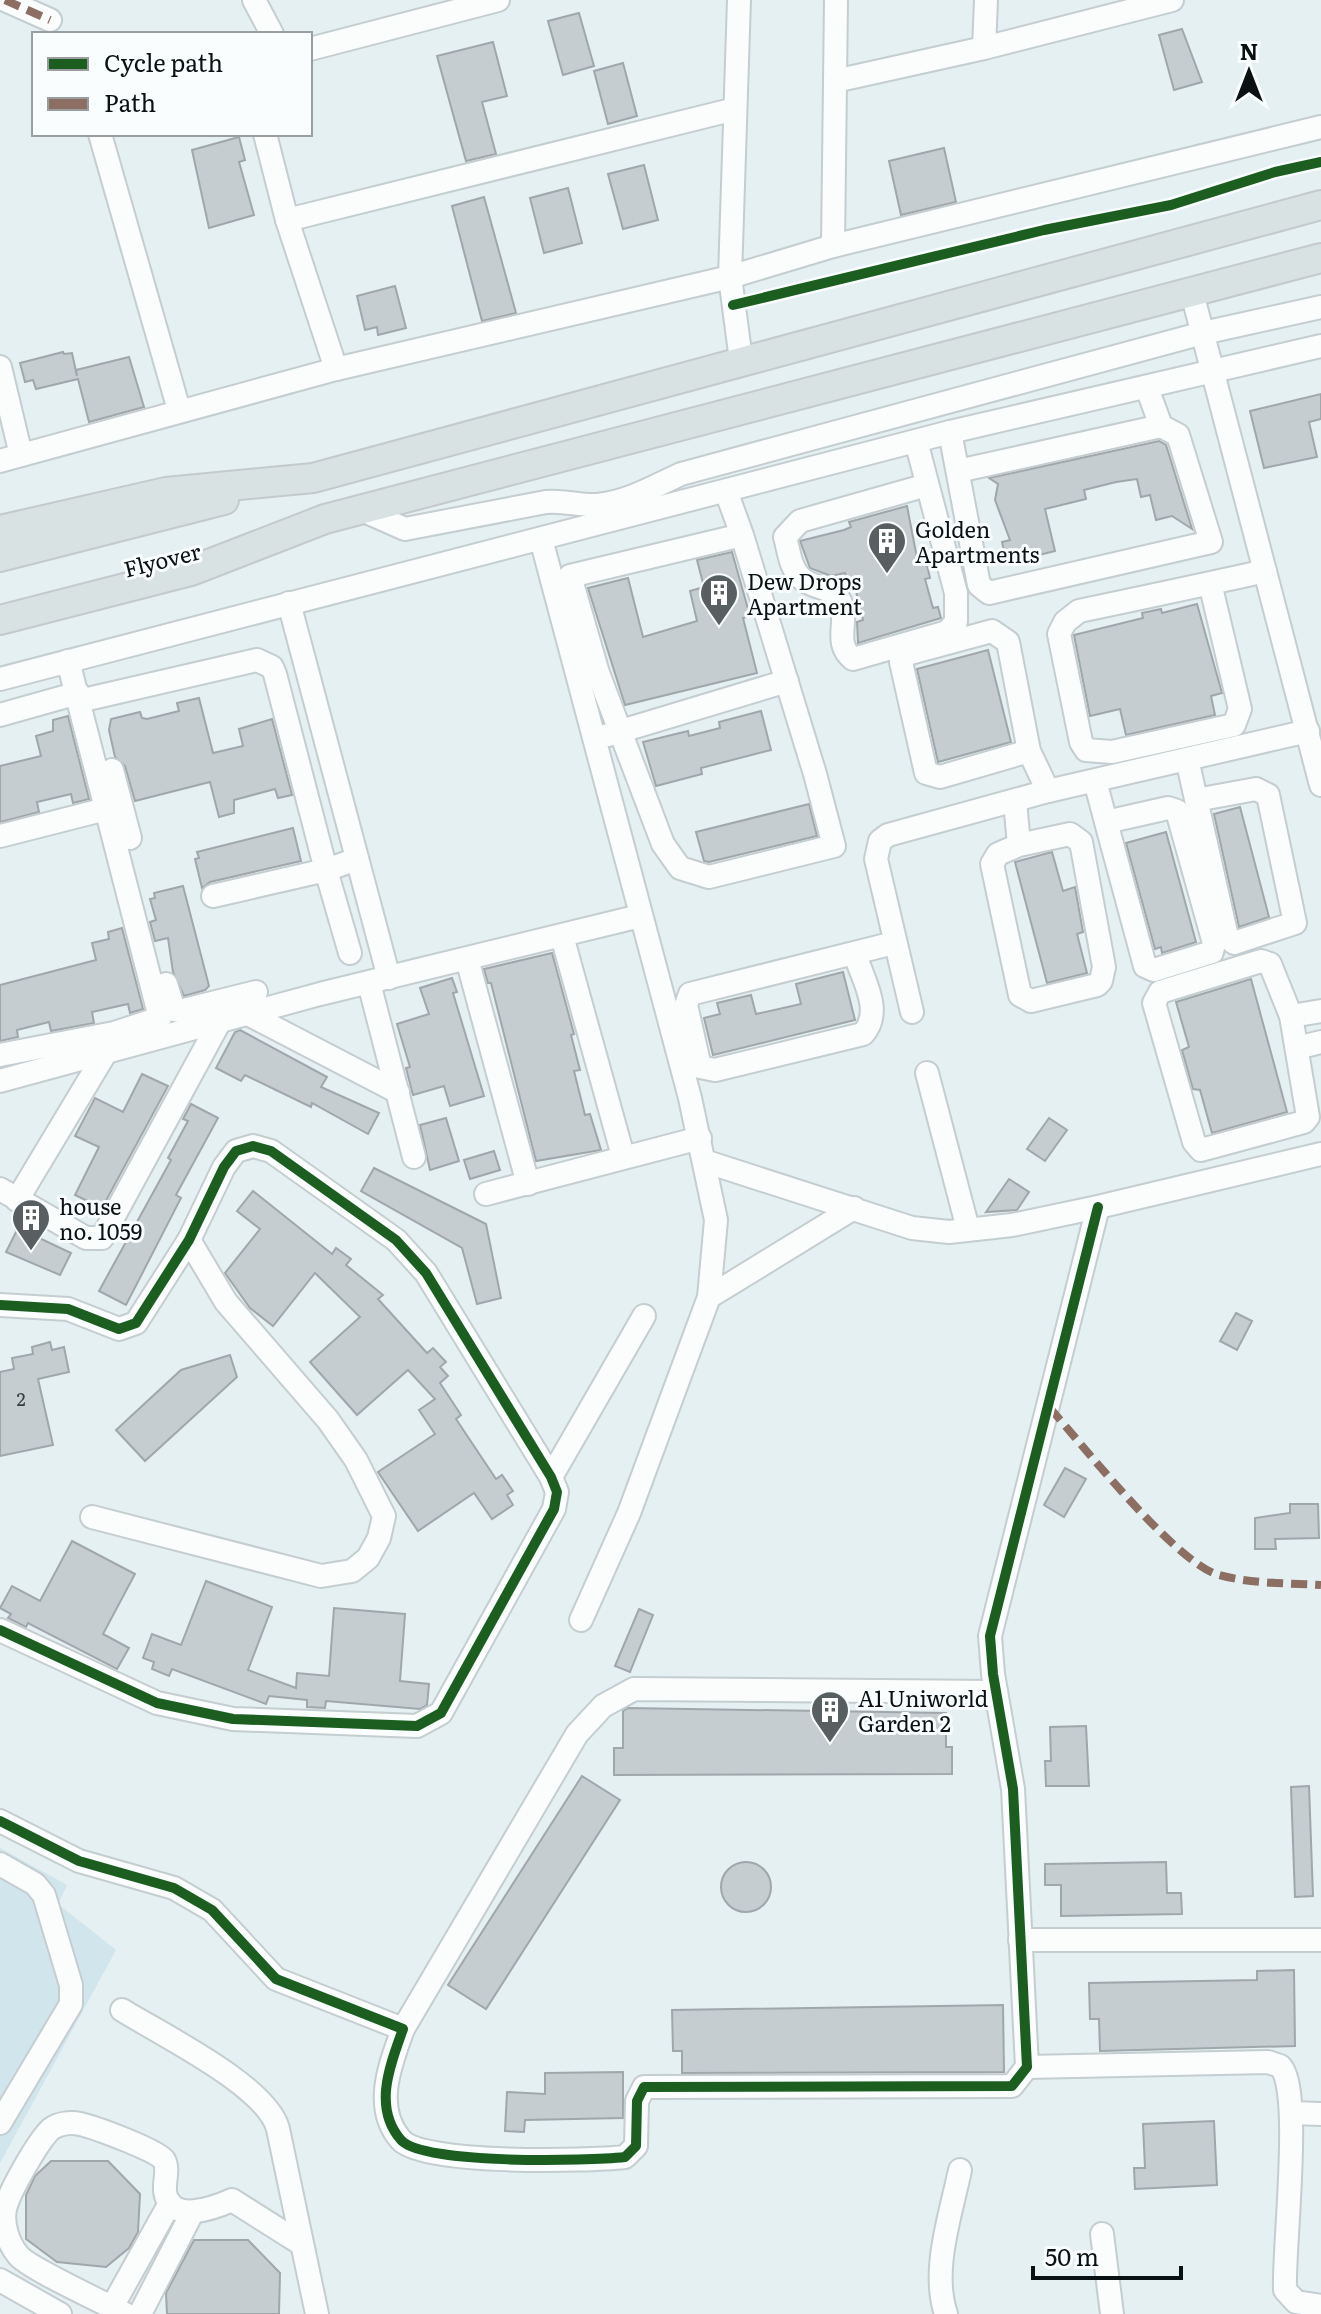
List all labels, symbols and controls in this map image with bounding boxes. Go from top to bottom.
legend [32,32,312,136]
north arrow [1209,32,1289,112]
text: N [1240,34,1258,67]
text: Cycle path [104,44,223,79]
text: Path [104,84,156,119]
place label: Golden Apartments [915,512,1040,570]
building icon: Golden Apartments [866,520,908,575]
street label: Flyover [120,533,205,585]
place label: Dew Drops Apartment [747,564,862,622]
building icon: Dew Drops Apartment [698,572,740,627]
place label: house no. 1059 [59,1189,142,1247]
building icon: house no. 1059 [10,1197,52,1252]
house number: 2 [16,1385,26,1412]
place label: A1 Uniworld Garden 2 [858,1681,988,1739]
building icon: A1 Uniworld Garden 2 [809,1689,851,1744]
scale bar [1033,2230,1181,2280]
text: 50 m [1045,2238,1099,2273]

